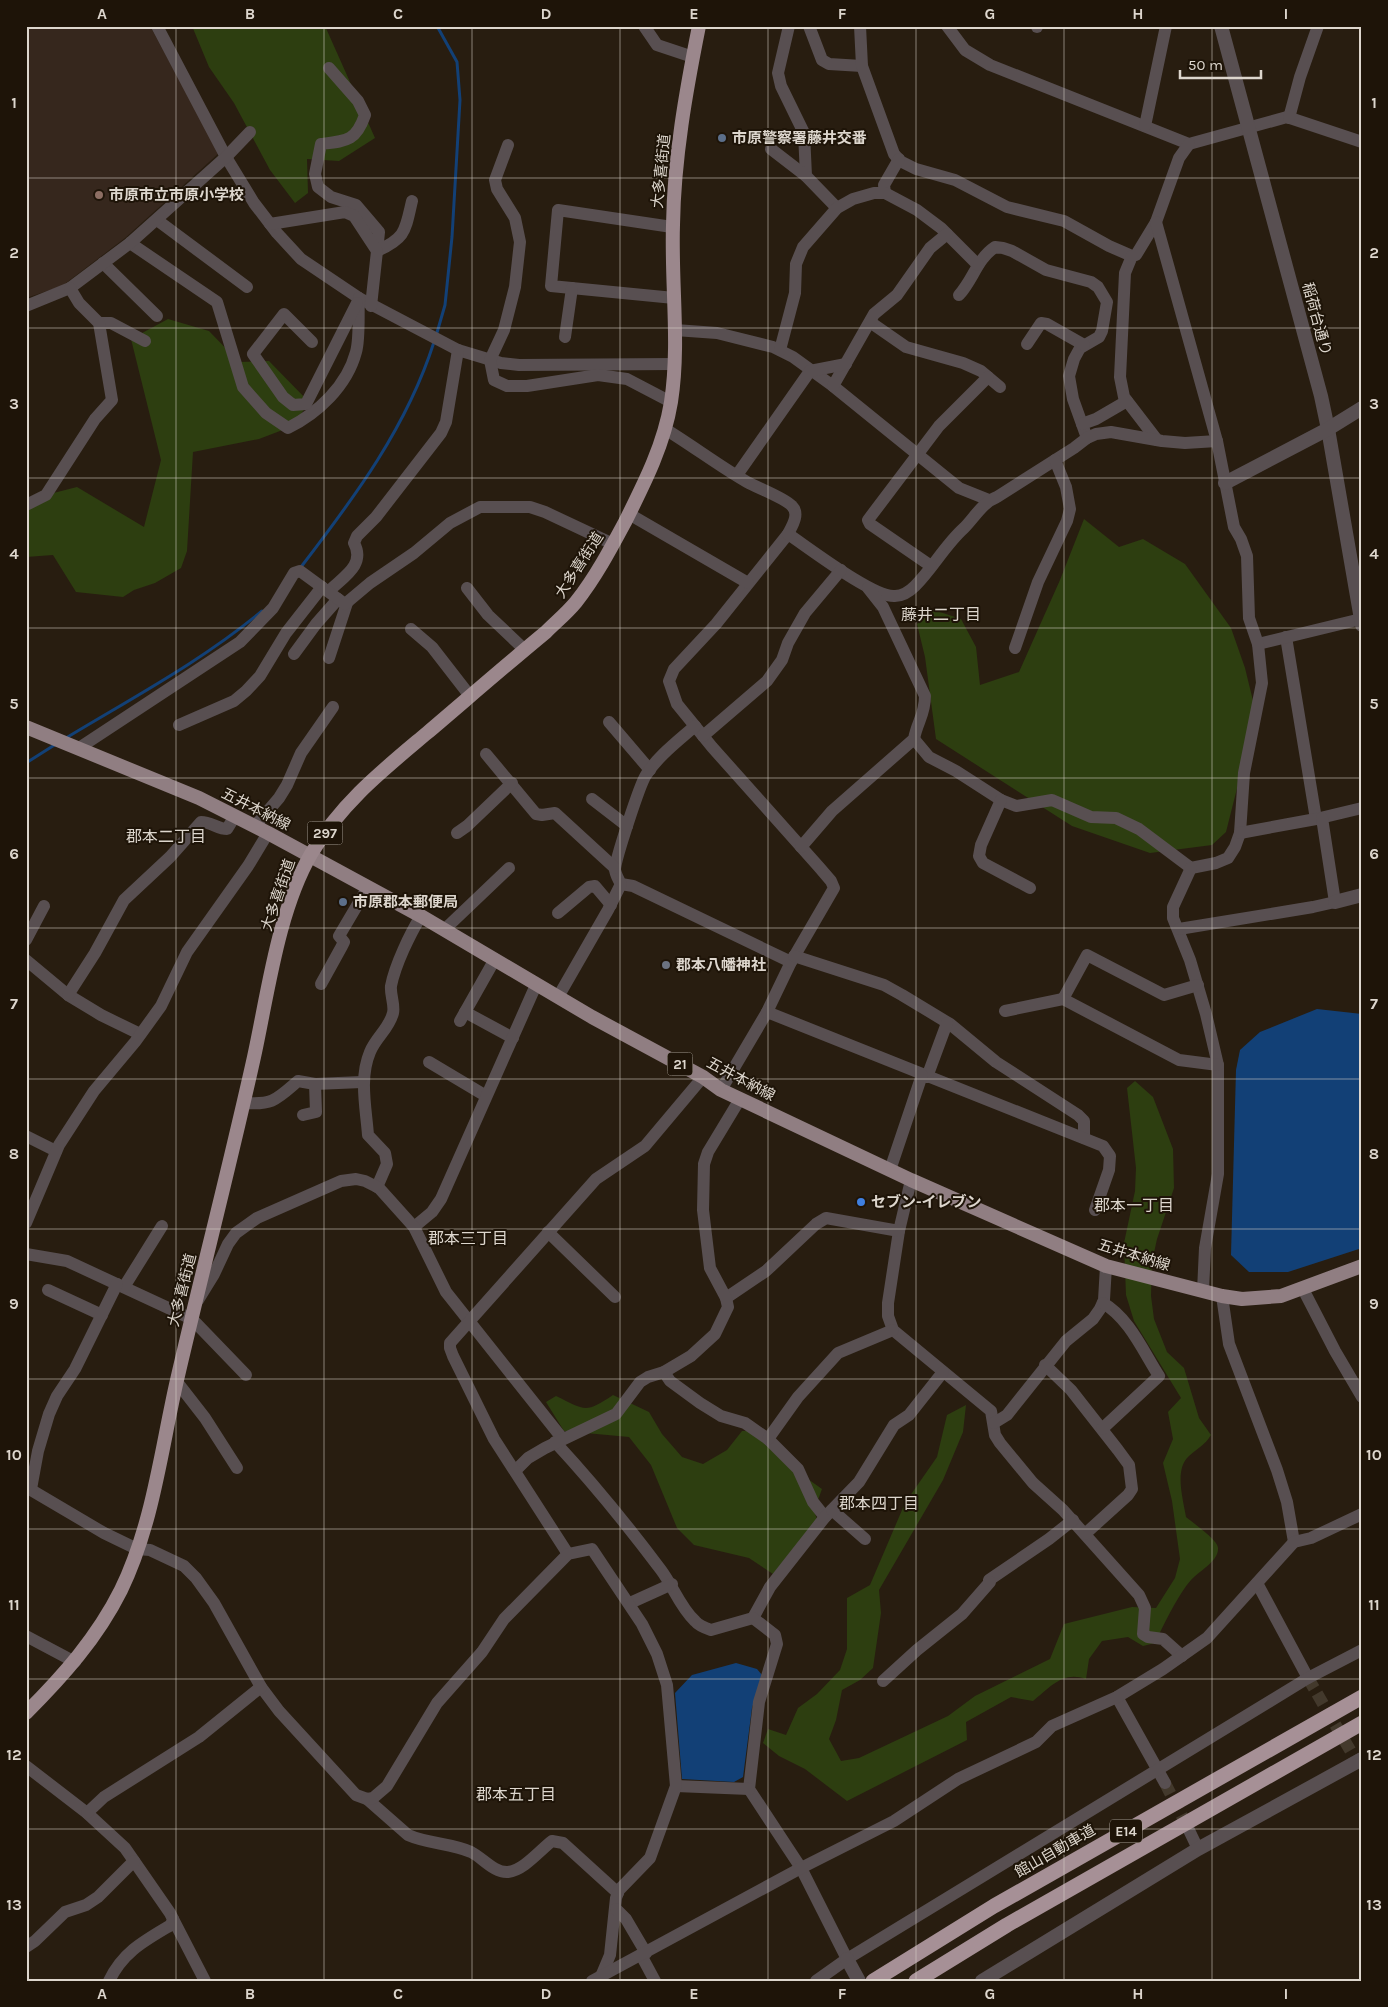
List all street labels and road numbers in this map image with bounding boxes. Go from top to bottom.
street label: 大多喜街道 [648,133,674,209]
street label: 稲荷台通り [1299,280,1335,358]
street label: 大多喜街道 [551,529,607,601]
street label: 五井本納線 [218,784,294,834]
road number: 297 [308,821,342,844]
street label: 大多喜街道 [257,857,299,933]
road number: 21 [668,1052,692,1076]
street label: 五井本納線 [704,1053,778,1105]
street label: 五井本納線 [1095,1235,1173,1275]
street label: 大多喜街道 [164,1251,200,1329]
road number: E14 [1110,1820,1142,1842]
street label: 館山自動車道 [1012,1821,1098,1881]

